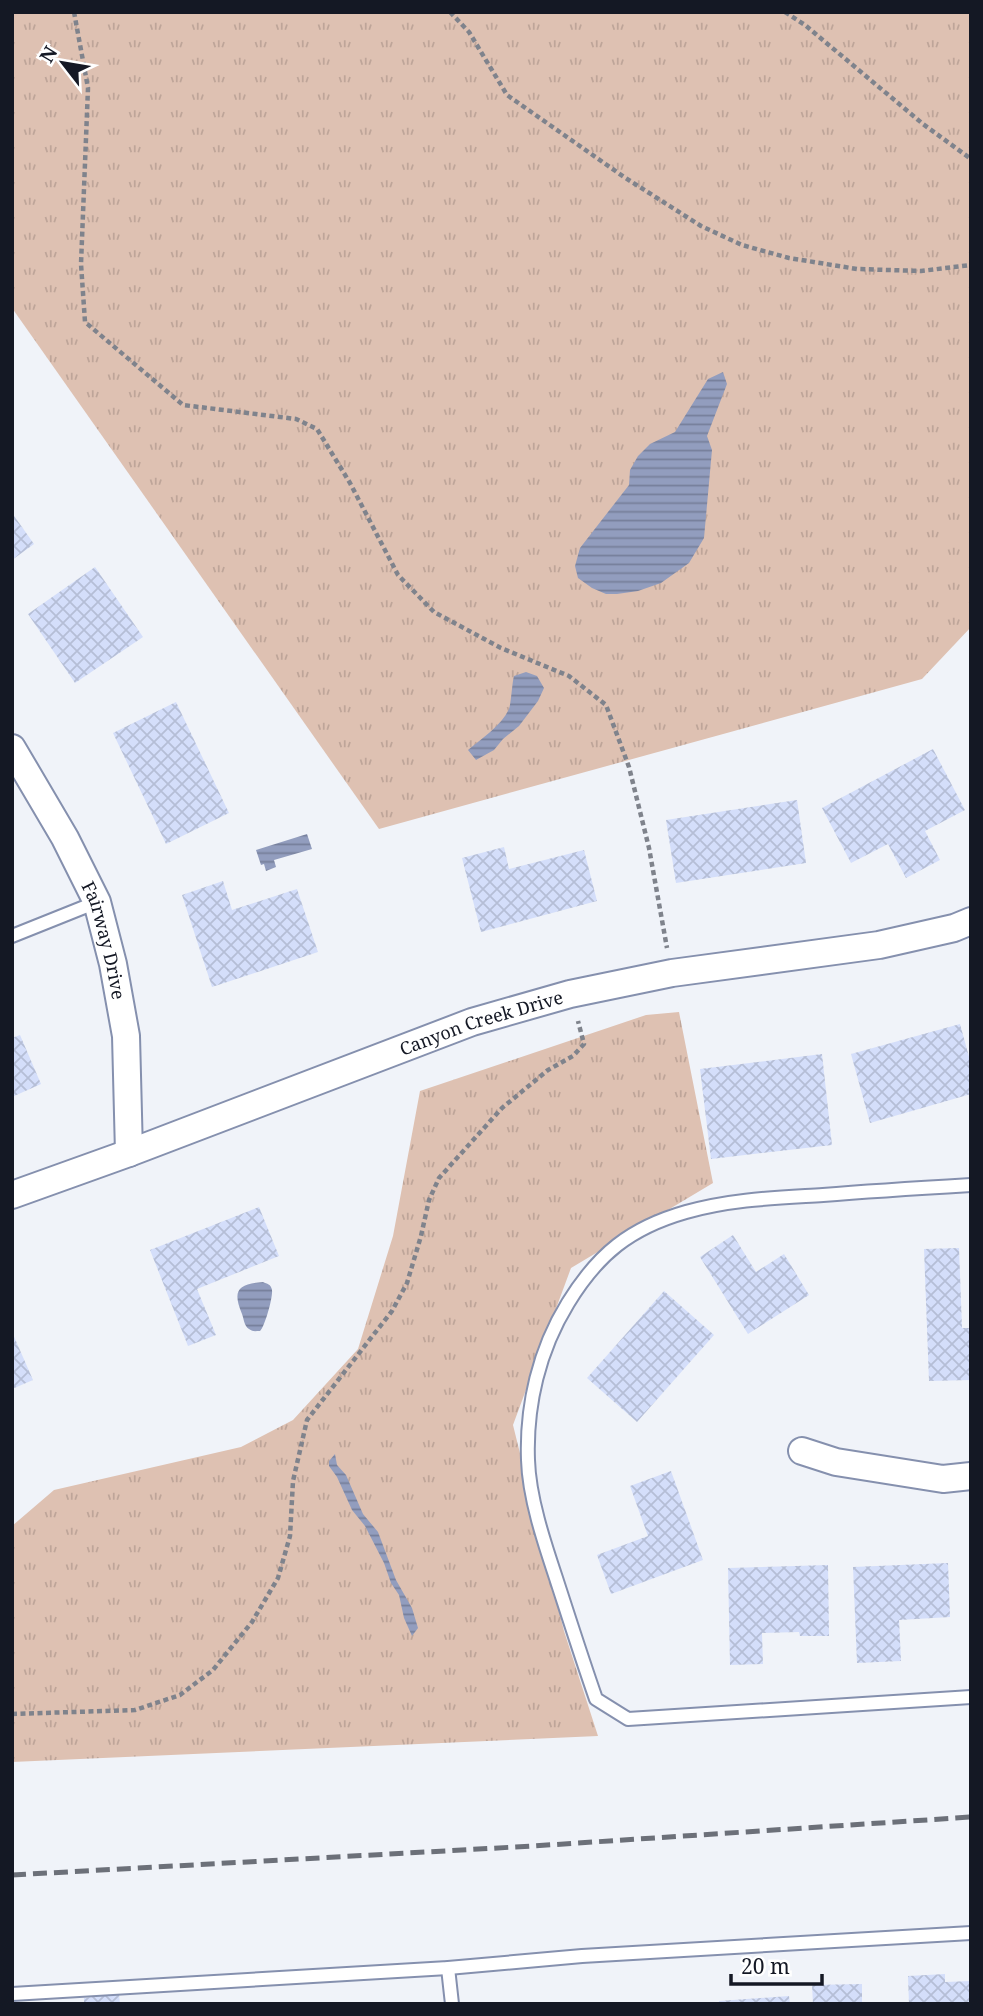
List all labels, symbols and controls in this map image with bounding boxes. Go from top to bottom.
north arrow [28,28,98,98]
text: N [33,41,63,67]
street label: Fairway Drive [76,877,131,1001]
street label: Canyon Creek Drive [396,985,566,1061]
scale bar [731,1942,822,1986]
text: 20 m [741,1952,790,1980]

